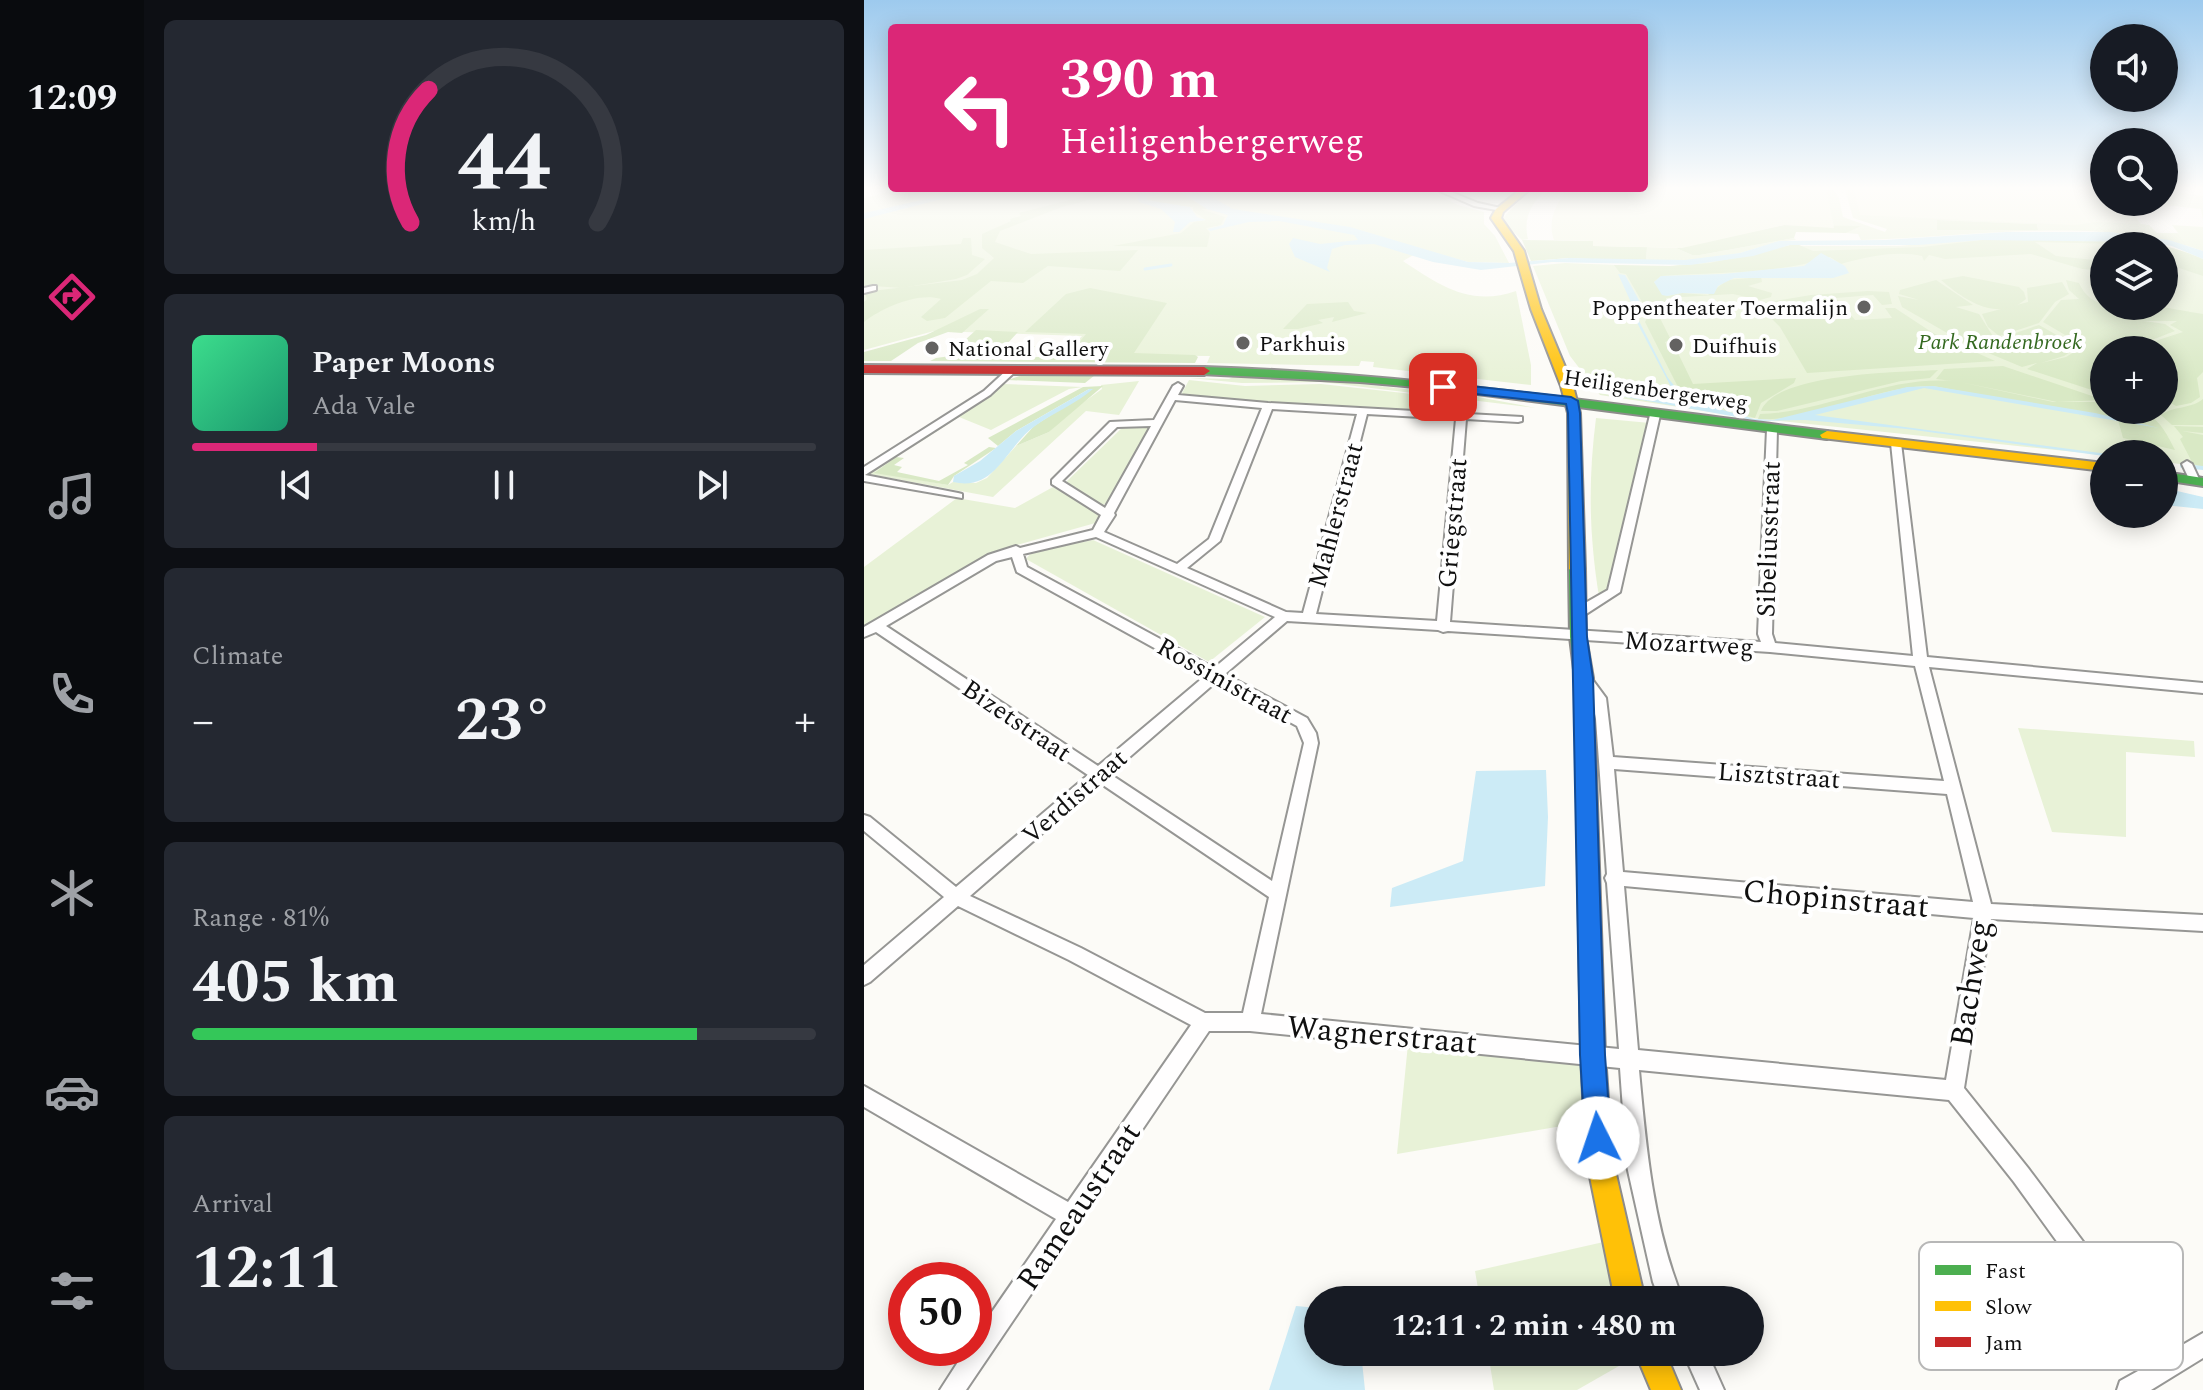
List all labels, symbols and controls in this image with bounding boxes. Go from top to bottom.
map controls [2090,24,2178,528]
button: sound [2090,24,2178,112]
text: 390 m [1060,38,1219,123]
icon: left [928,56,1032,160]
text: 12:09 [27,71,117,126]
text: 44 [457,101,551,228]
text: Heiligenbergerweg [1060,115,1364,170]
button: search [2090,128,2178,216]
text: km/h [472,200,536,243]
button: layers [2090,232,2178,320]
icon: directions [44,269,100,325]
place label: Poppentheater Toermalijn [1592,292,1848,325]
marker: Poppentheater Toermalijn [1855,298,1873,316]
park label: Park Randenbroek [1918,326,2082,359]
place label: Parkhuis [1259,328,1346,361]
place label: Duifhuis [1692,330,1777,363]
place label: National Gallery [948,333,1110,366]
marker: Parkhuis [1234,334,1252,352]
marker: Duifhuis [1667,336,1685,354]
button: + [2090,336,2178,424]
marker: National Gallery [923,339,941,357]
text: Paper Moons [312,340,496,386]
pin [1409,353,1477,421]
street label: Heiligenbergerweg [1561,361,1750,420]
icon: arrive [1421,365,1465,409]
text: Ada Vale [312,386,415,426]
street label: Mahlerstraat [1297,438,1375,592]
button: − [2090,440,2178,528]
street label: Griegstraat [1427,456,1479,590]
street label: Sibeliusstraat [1746,460,1792,618]
icon: previous [274,463,318,507]
icon: pause [482,463,526,507]
icon: next [690,463,734,507]
icon: music [44,468,100,524]
street label: Mozartweg [1623,621,1755,667]
street label: Rossinistraat [1149,627,1300,735]
text: Climate [192,636,283,676]
icon: phone [44,666,100,722]
street label: Bizetstraat [953,669,1079,772]
text: 23° [455,675,553,767]
text: − [192,688,214,755]
text: + [794,688,816,755]
street label: Verdistraat [1013,739,1137,854]
street label: Lisztstraat [1716,752,1842,800]
icon: climate [44,865,100,921]
street label: Chopinstraat [1741,867,1931,932]
text: Range · 81% [192,898,329,938]
street label: Bachweg [1937,916,2006,1050]
text: 405 km [192,937,398,1029]
street label: Wagnerstraat [1285,1003,1479,1068]
icon: car [44,1064,100,1120]
position arrow [1556,1096,1640,1180]
street label: Rameaustraat [1004,1112,1154,1301]
text: Arrival [192,1184,273,1224]
text: 12:11 [192,1223,343,1315]
legend [1919,1242,2183,1370]
text: Fast [1985,1255,2026,1288]
speed limit sign: 50 [888,1262,992,1366]
icon: filters [44,1263,100,1319]
text: Slow [1985,1291,2033,1324]
text: 12:11 · 2 min · 480 m [1391,1303,1677,1349]
text: Jam [1985,1327,2023,1360]

